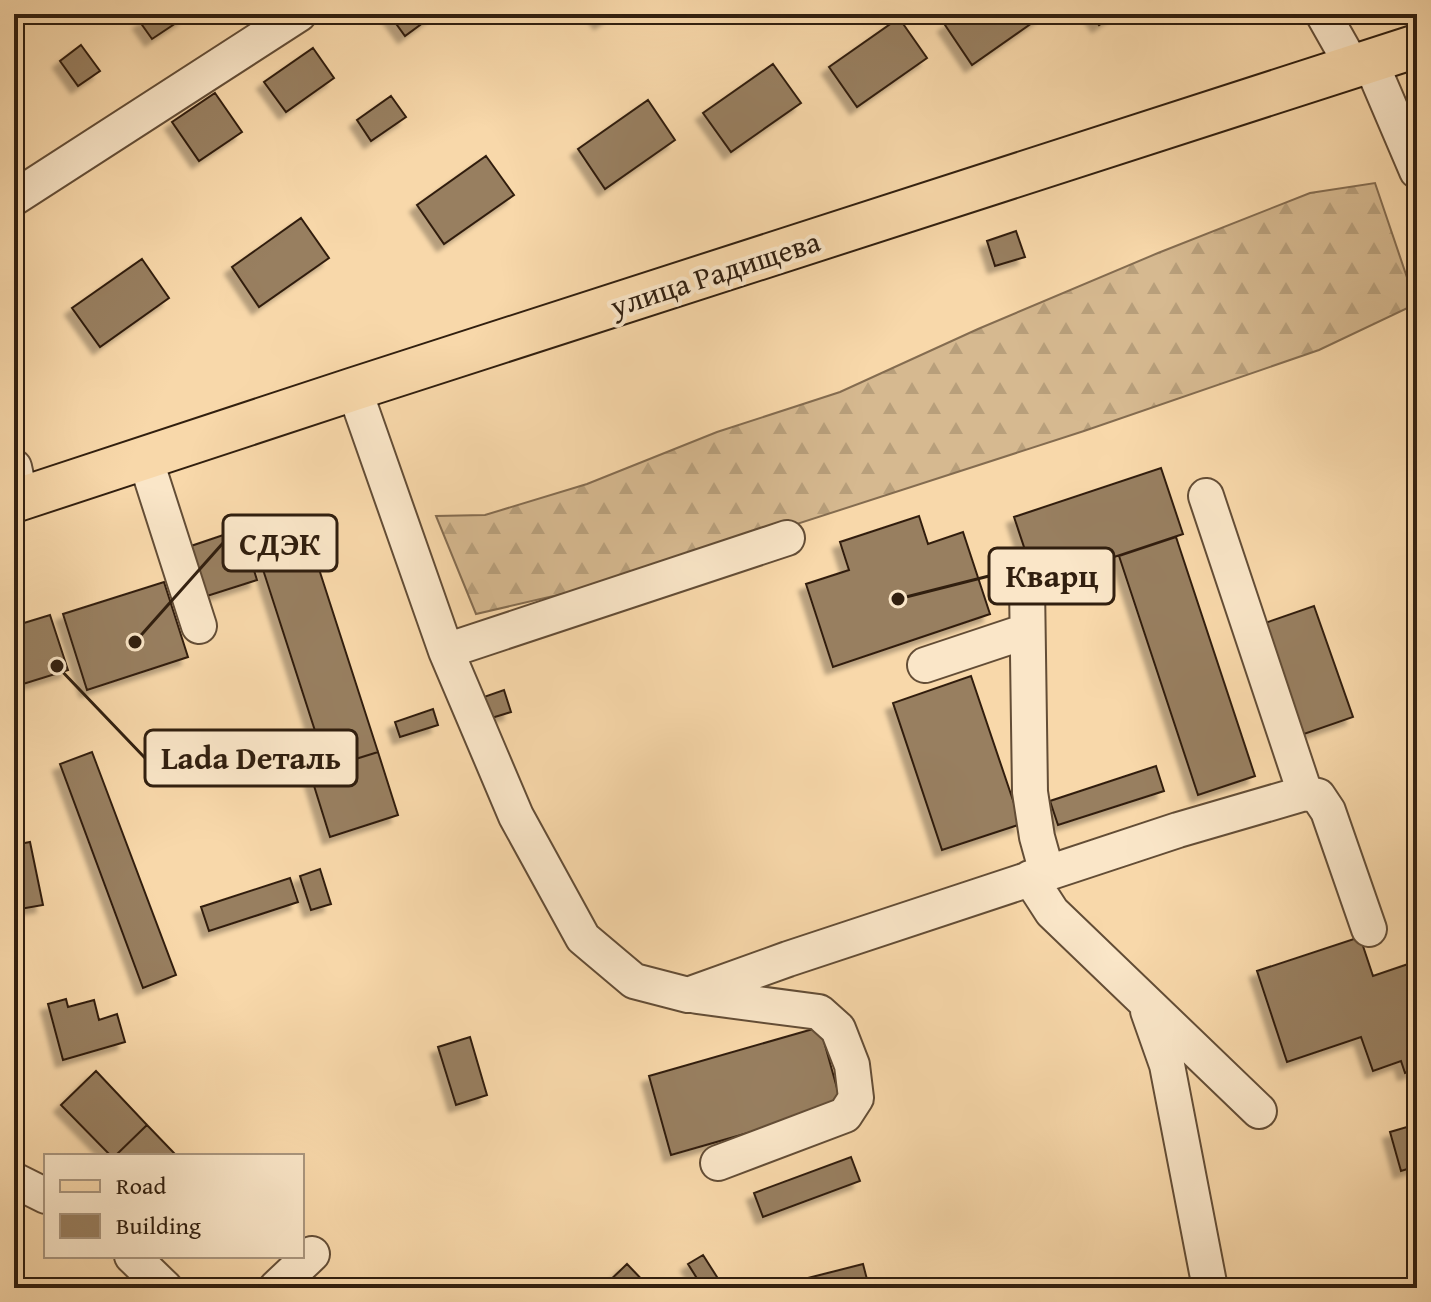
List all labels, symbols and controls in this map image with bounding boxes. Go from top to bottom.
street label: улица Радищева [603,218,826,328]
callout: СДЭК [223,515,337,571]
text: СДЭК [239,520,321,567]
callout: Кварц [989,548,1114,604]
text: Кварц [1005,552,1099,599]
callout: Lada Dеталь [145,730,357,786]
text: Lada Dеталь [161,734,341,781]
legend [44,1154,304,1258]
text: Road [116,1168,166,1203]
text: Building [116,1208,201,1243]

